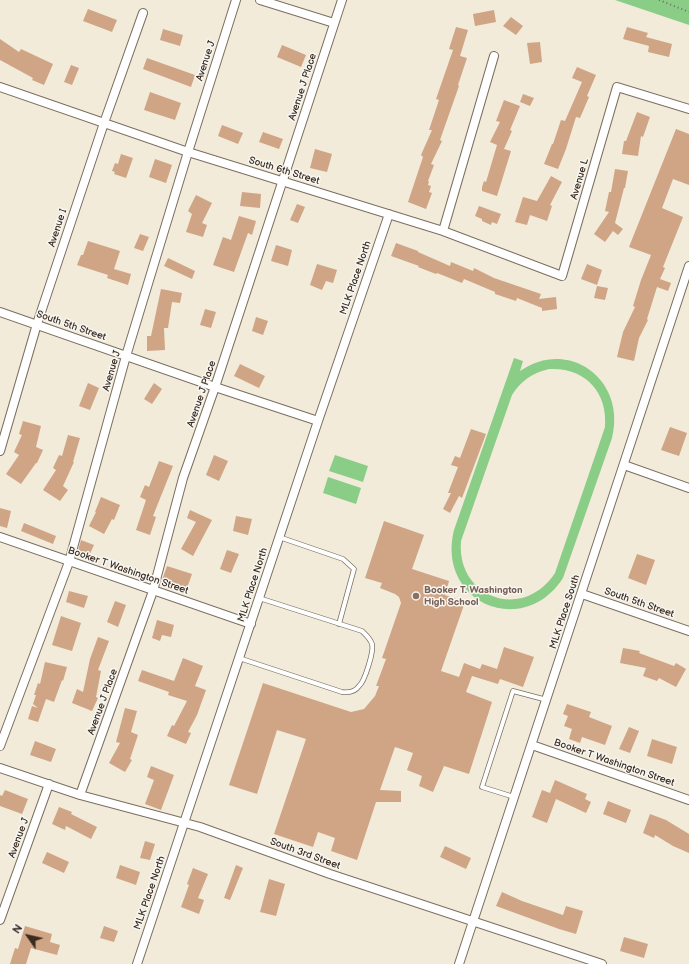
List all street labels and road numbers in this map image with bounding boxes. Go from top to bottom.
street label: Avenue J [194,39,218,83]
street label: Avenue J Place [287,52,319,122]
street label: South 6th Street [247,155,321,187]
street label: Avenue L [568,157,592,201]
street label: Avenue I [46,207,70,249]
street label: MLK Place North [338,240,374,316]
street label: South 5th Street [35,308,107,344]
street label: Avenue J [100,349,124,393]
street label: Avenue J Place [185,359,219,429]
street label: Booker T Washington Street [66,545,190,597]
street label: MLK Place North [235,546,271,624]
street label: MLK Place South [547,573,583,651]
street label: South 5th Street [603,585,675,621]
street label: Avenue J Place [85,667,121,737]
street label: Booker T Washington Street [552,737,676,789]
street label: Avenue J [6,816,32,860]
street label: South 3rd Street [268,836,342,872]
street label: MLK Place North [132,855,168,931]

